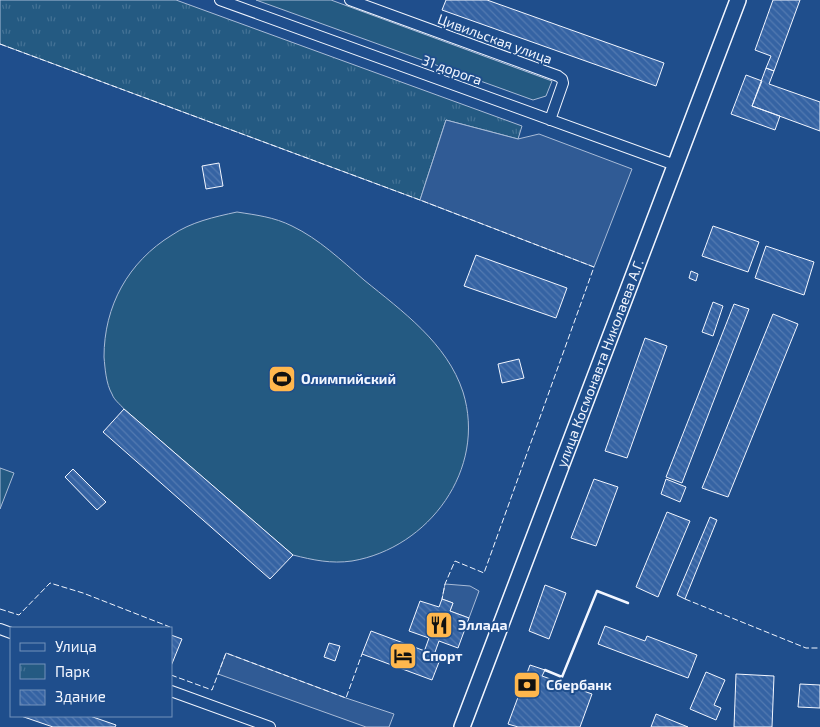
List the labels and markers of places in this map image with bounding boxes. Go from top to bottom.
sports icon: Олимпийский [267,364,297,394]
place label: Олимпийский [301,370,396,387]
restaurant icon: Эллада [424,610,454,640]
place label: Эллада [458,616,508,633]
hotel icon: Спорт [388,641,418,671]
place label: Спорт [422,647,463,664]
bank icon: Сбербанк [512,670,542,700]
place label: Сбербанк [546,676,612,693]

